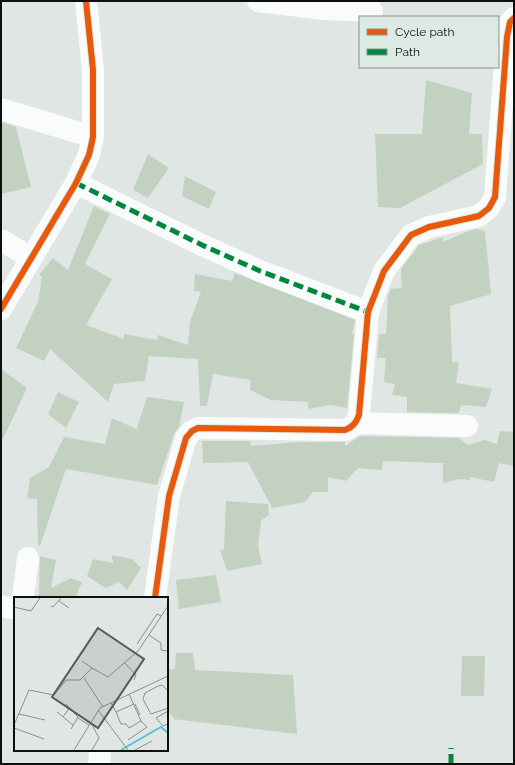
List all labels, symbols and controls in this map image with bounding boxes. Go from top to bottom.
legend [359,16,499,68]
text: Cycle path [395,25,454,39]
text: Path [395,45,420,59]
inset map [14,597,168,751]

